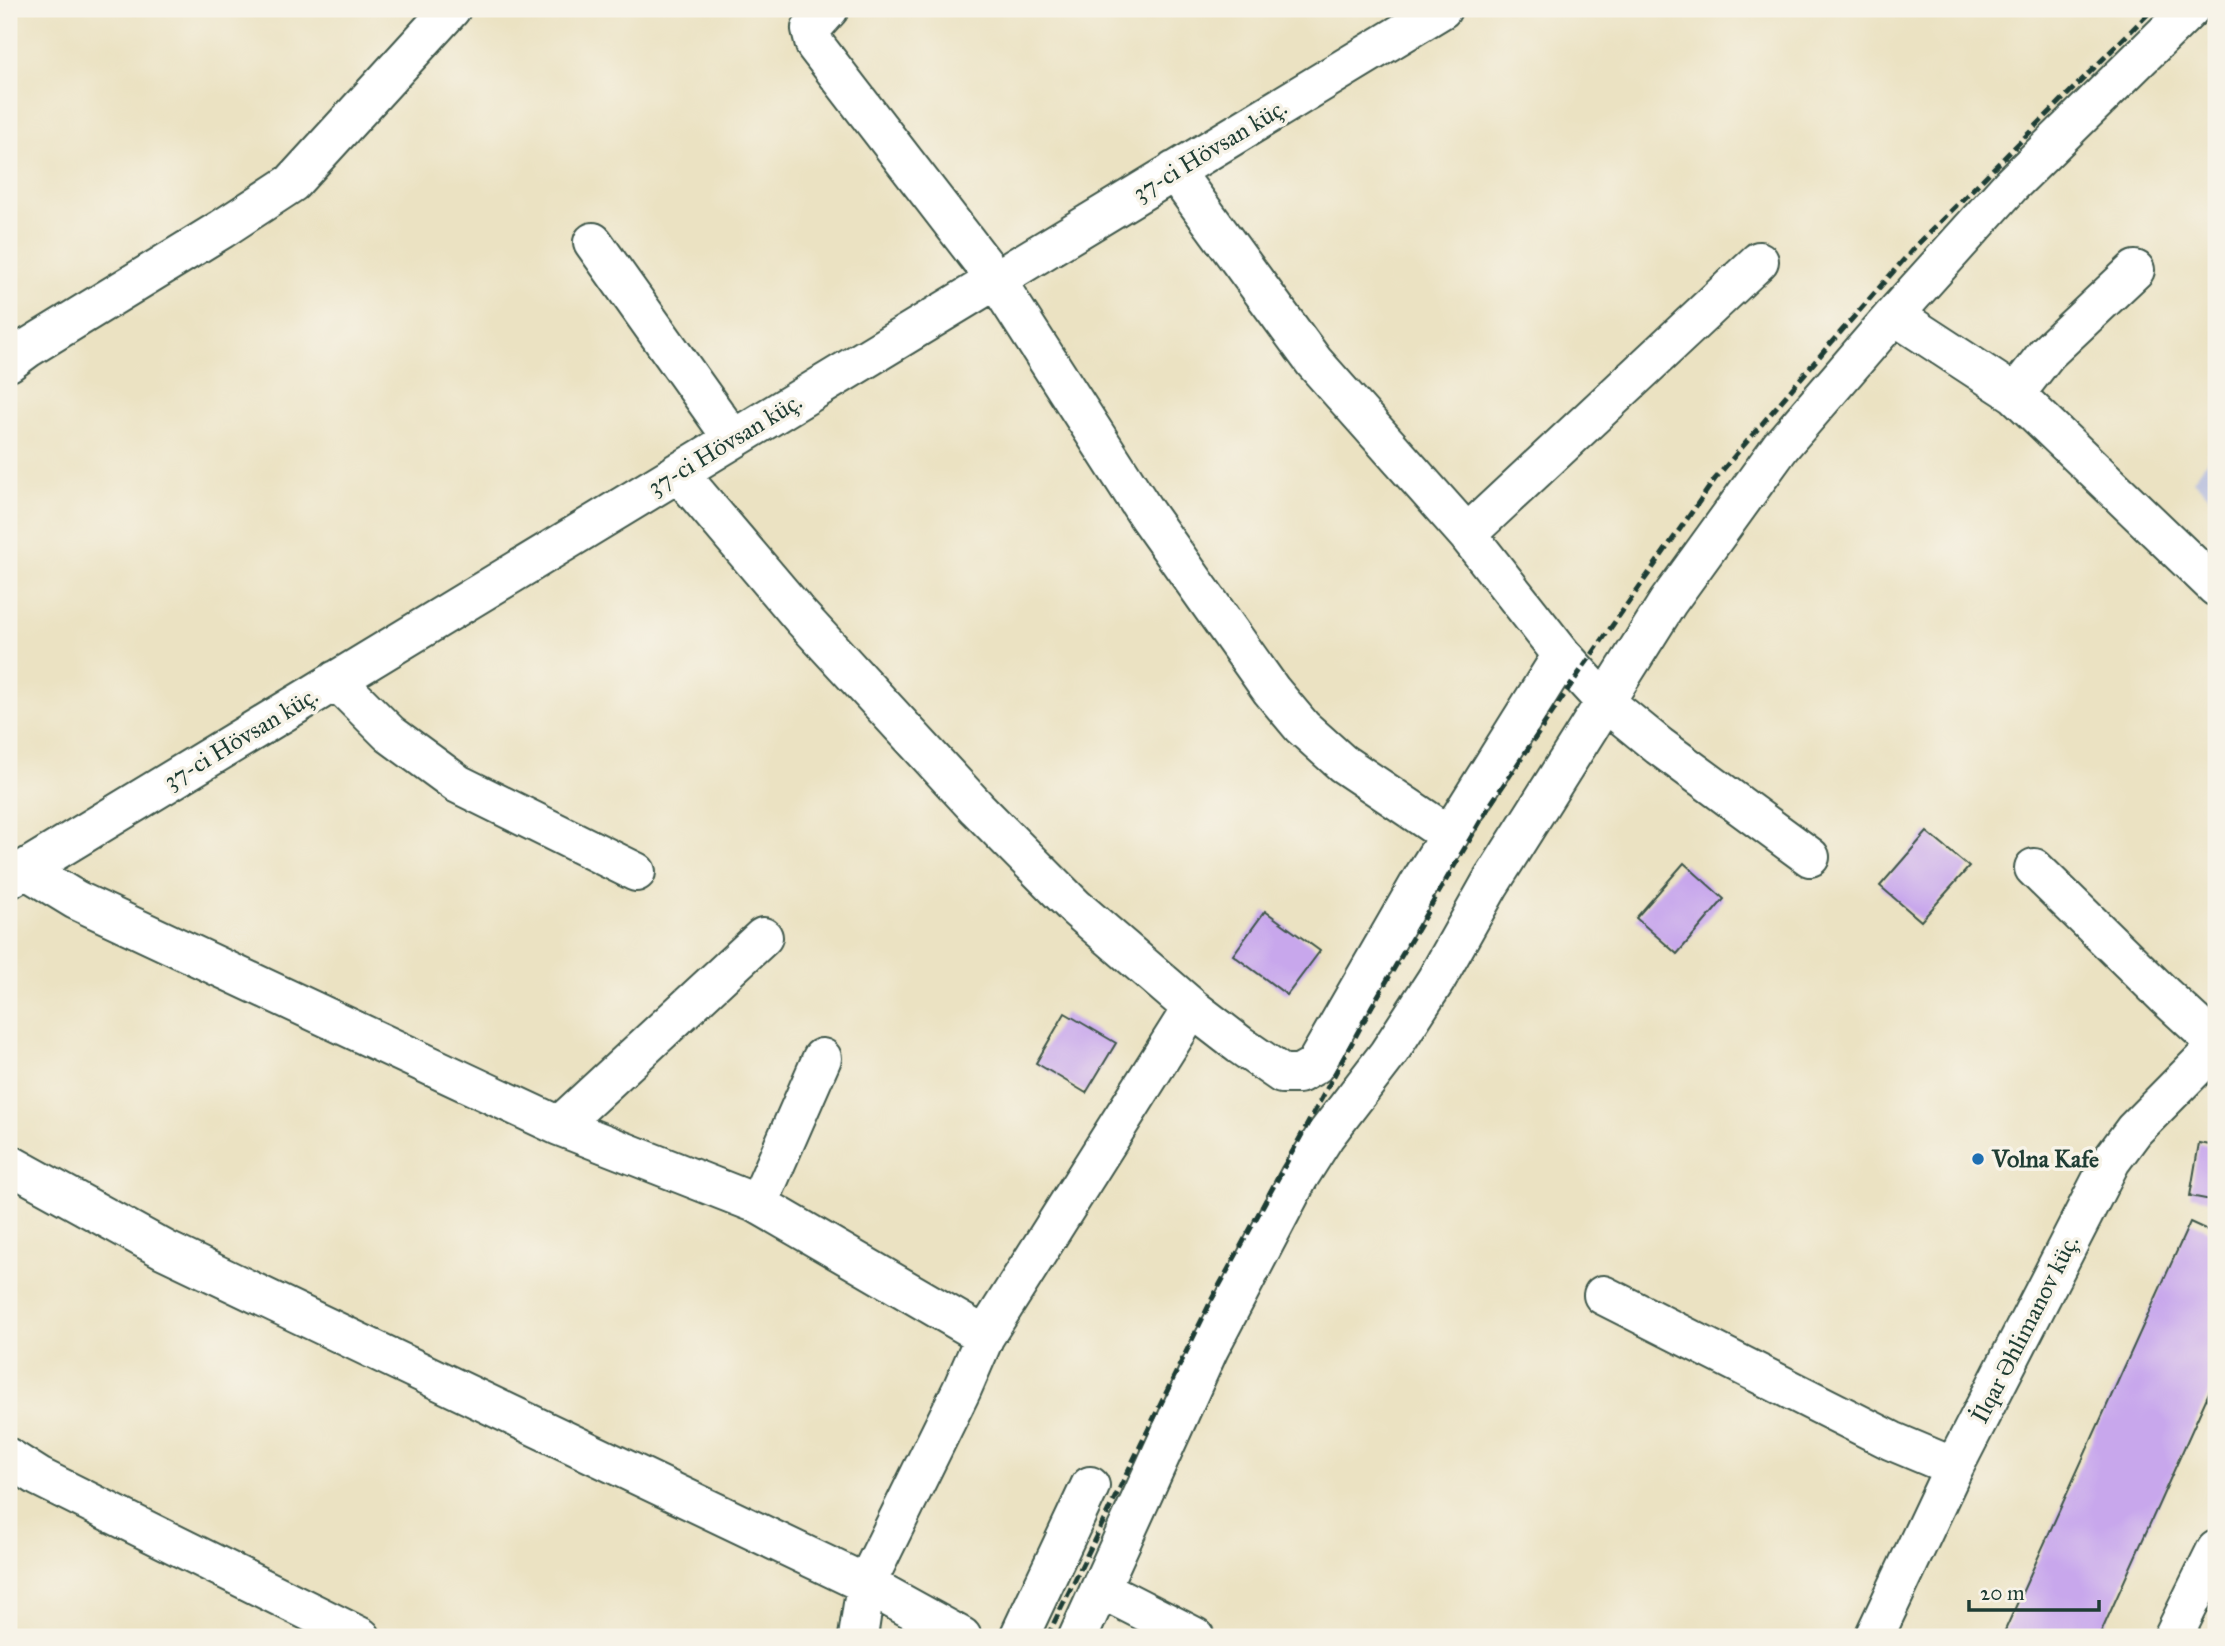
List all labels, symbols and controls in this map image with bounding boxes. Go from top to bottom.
street label: 37-ci Hövsan küç. [1128,92,1292,208]
street label: 37-ci Hövsan küç. [643,386,807,502]
street label: 37-ci Hövsan küç. [159,680,323,796]
place label: Volna Kafe [1991,1144,2099,1174]
marker: Volna Kafe [1970,1151,1986,1167]
street label: İlqar Əhlimanov küç. [1965,1230,2085,1428]
scale bar [1969,1569,2099,1613]
text: 20 m [1980,1580,2025,1606]

